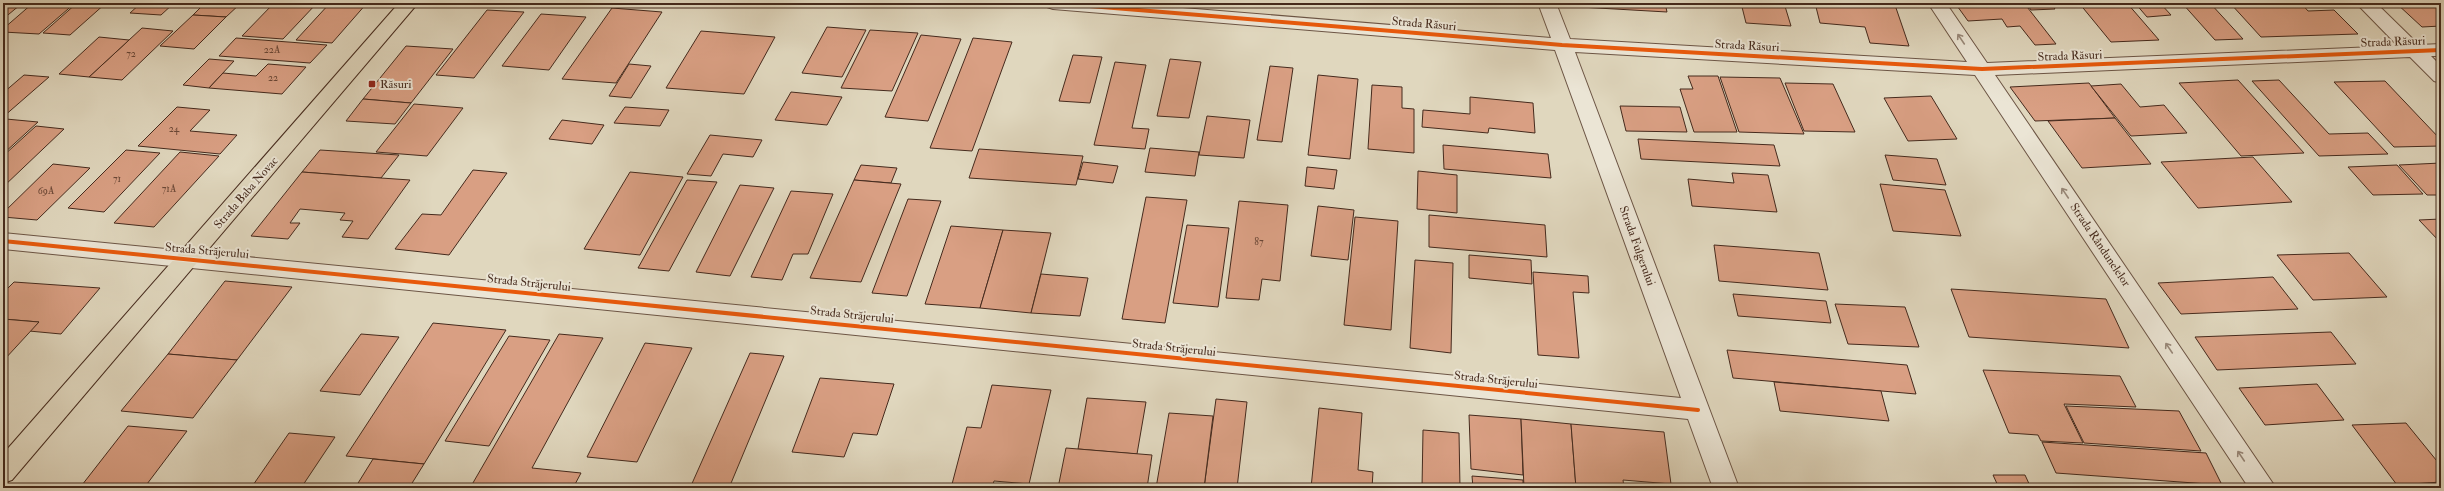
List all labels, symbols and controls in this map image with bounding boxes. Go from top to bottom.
street label: Strada Răsuri [1391,14,1457,34]
street label: Strada Răsuri [2360,33,2426,51]
one-way arrow [1957,34,1965,45]
street label: Strada Răsuri [1714,37,1780,55]
house number: 22A [264,44,281,56]
street label: Strada Răsuri [2037,47,2103,65]
house number: 72 [126,48,136,60]
house number: 22 [268,72,278,84]
place label: Răsuri [380,77,412,92]
marker: Răsuri [367,79,377,89]
house number: 24 [169,123,180,135]
street label: Strada Baba Novac [211,154,281,232]
house number: 71 [113,173,122,185]
house number: 71A [162,183,177,195]
house number: 69A [38,185,55,197]
one-way arrow [2061,188,2069,199]
street label: Strada Rândunelelor [2066,200,2134,290]
street label: Strada Fulgerului [1616,204,1658,288]
house number: 87 [1254,236,1264,248]
street label: Strada Străjerului [164,240,250,262]
street label: Strada Străjerului [486,271,572,295]
street label: Strada Străjerului [809,303,895,327]
street label: Strada Străjerului [1131,336,1217,360]
one-way arrow [2165,343,2173,354]
street label: Strada Străjerului [1453,368,1539,392]
one-way arrow [2237,450,2245,461]

